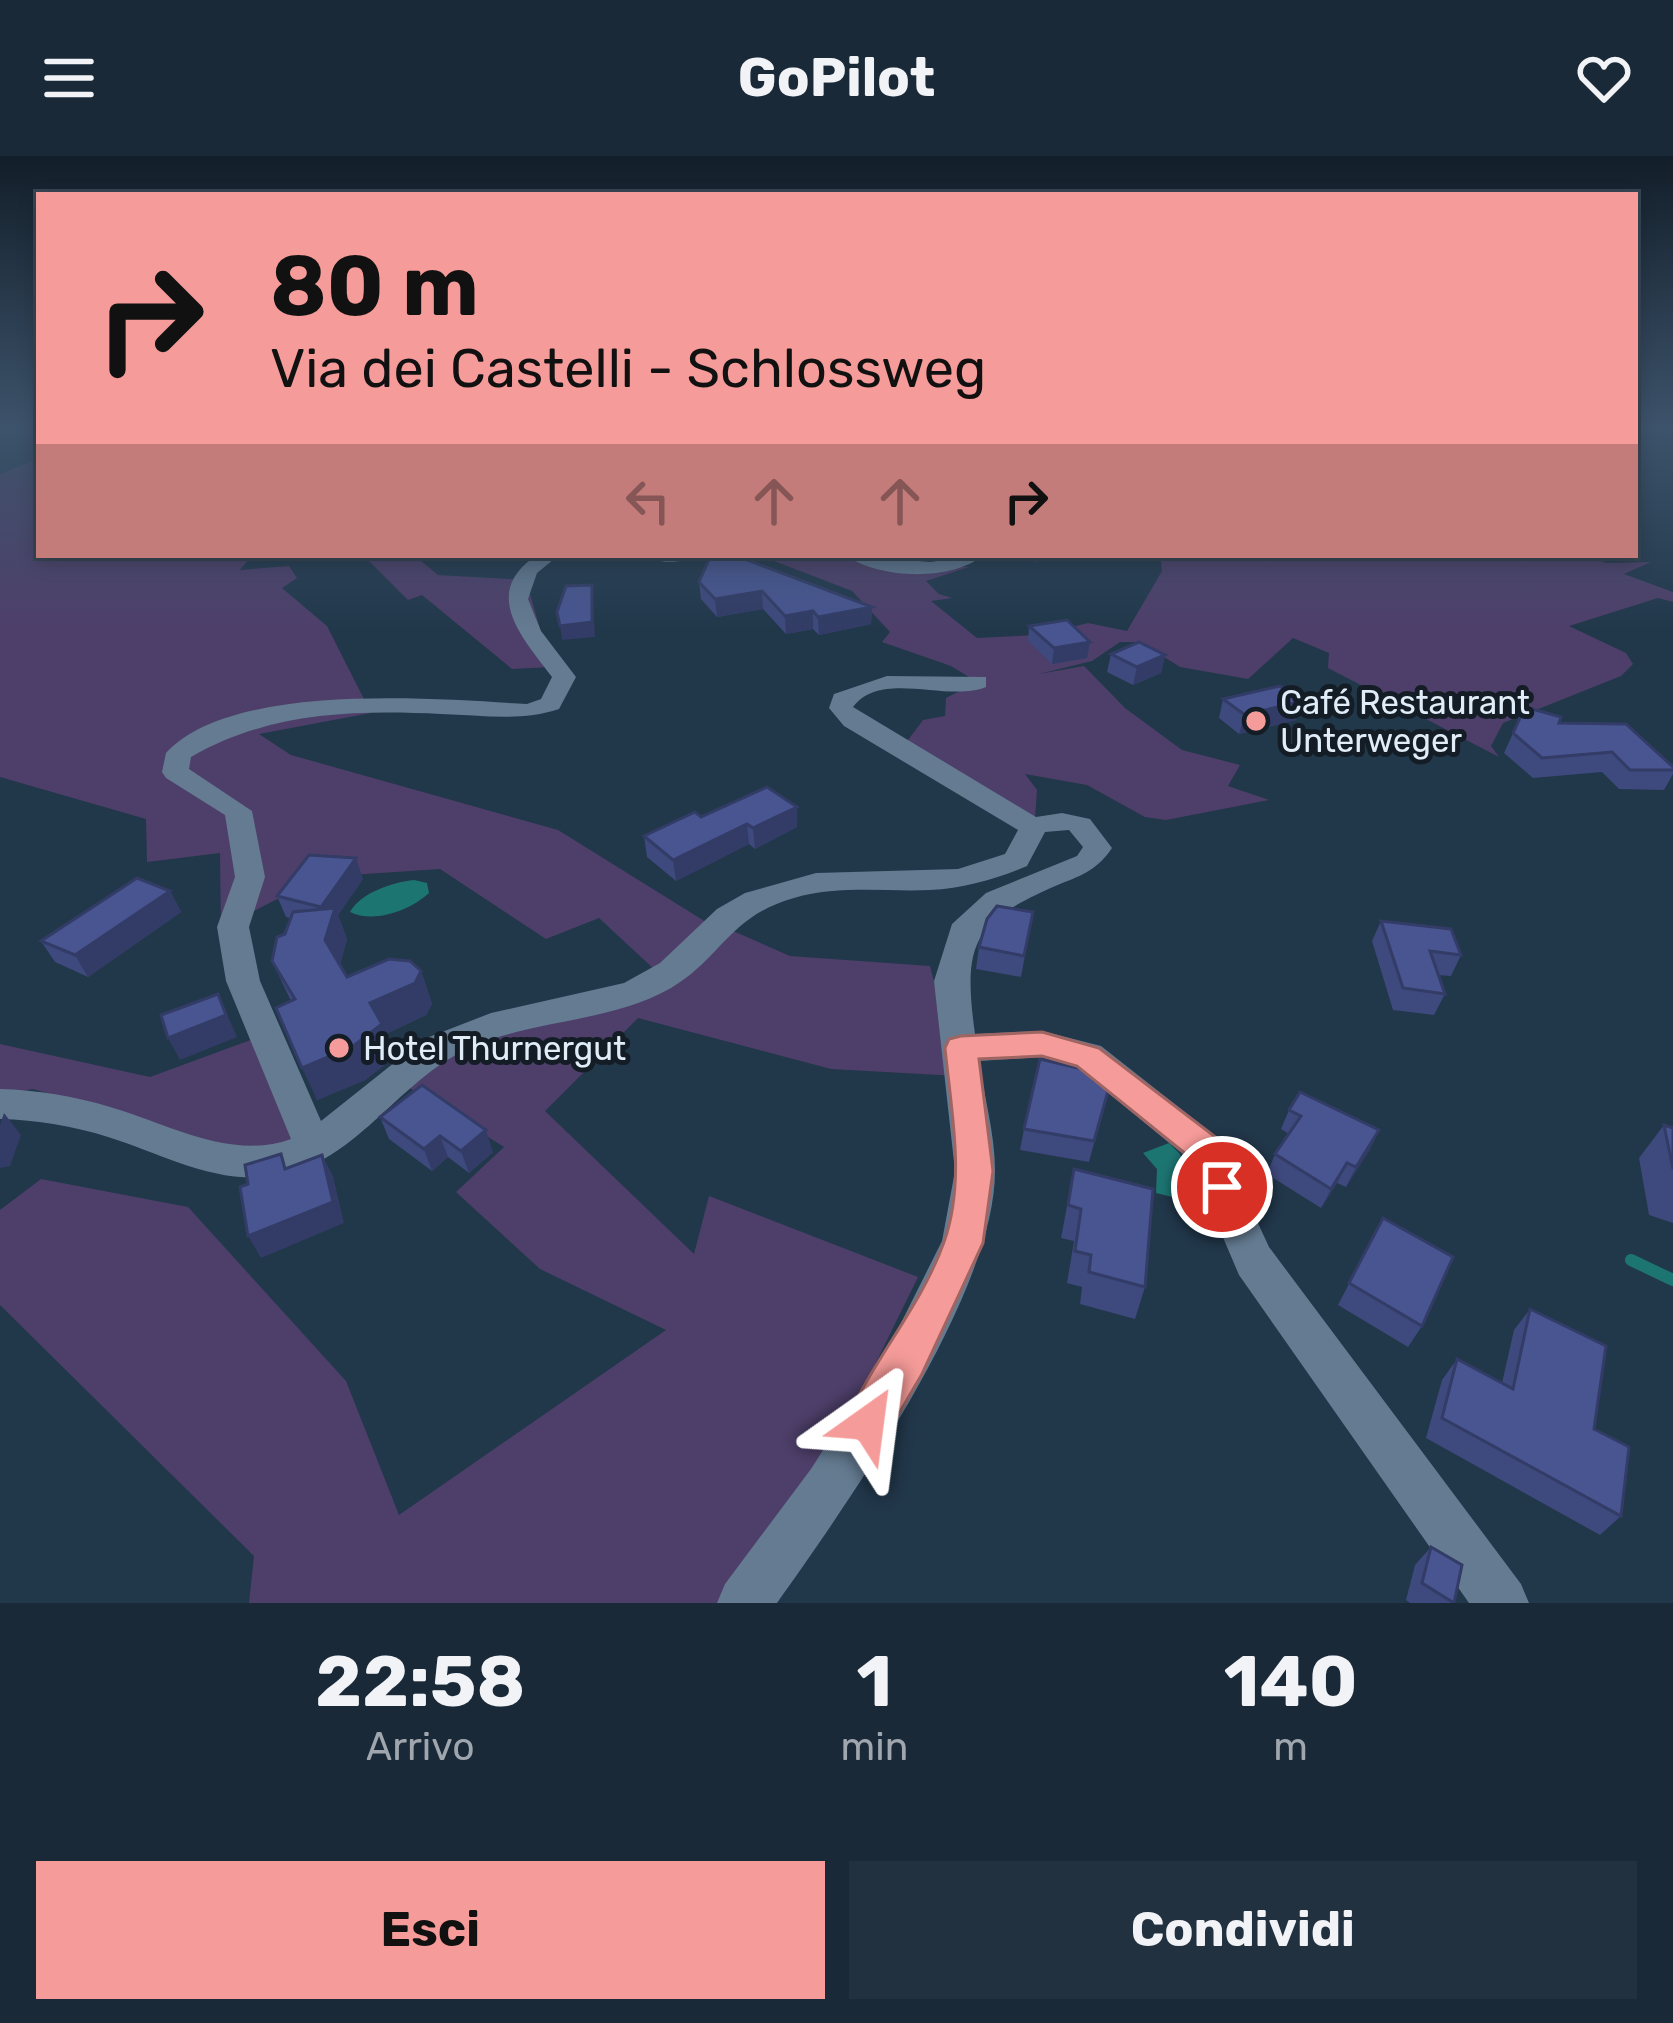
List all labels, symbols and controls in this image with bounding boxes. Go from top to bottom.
icon: menu [36,45,102,111]
icon: heart [1571,45,1637,111]
text: GoPilot [738,46,935,110]
text: 80 m [270,236,479,336]
icon: right [72,240,228,396]
text: Via dei Castelli - Schlossweg [270,337,986,401]
icon: left [615,468,681,534]
icon: ahead [741,468,807,534]
icon: ahead [867,468,933,534]
icon: right [993,468,1059,534]
place label: Café Restaurant Unterweger [1280,683,1530,760]
marker: Café Restaurant Unterweger [1243,708,1269,734]
place label: Hotel Thurnergut [363,1029,626,1068]
marker: Hotel Thurnergut [326,1035,352,1061]
pin [1171,1136,1273,1238]
icon: arrive [1189,1154,1255,1220]
position arrow [805,1360,931,1486]
text: 22:58 [315,1639,525,1724]
text: 1 [857,1639,892,1724]
text: 140 [1224,1639,1358,1724]
text: Arrivo [366,1724,475,1770]
text: min [841,1724,908,1770]
text: m [1273,1724,1308,1770]
button: Esci [36,1861,825,1999]
button: Condividi [849,1861,1637,1999]

